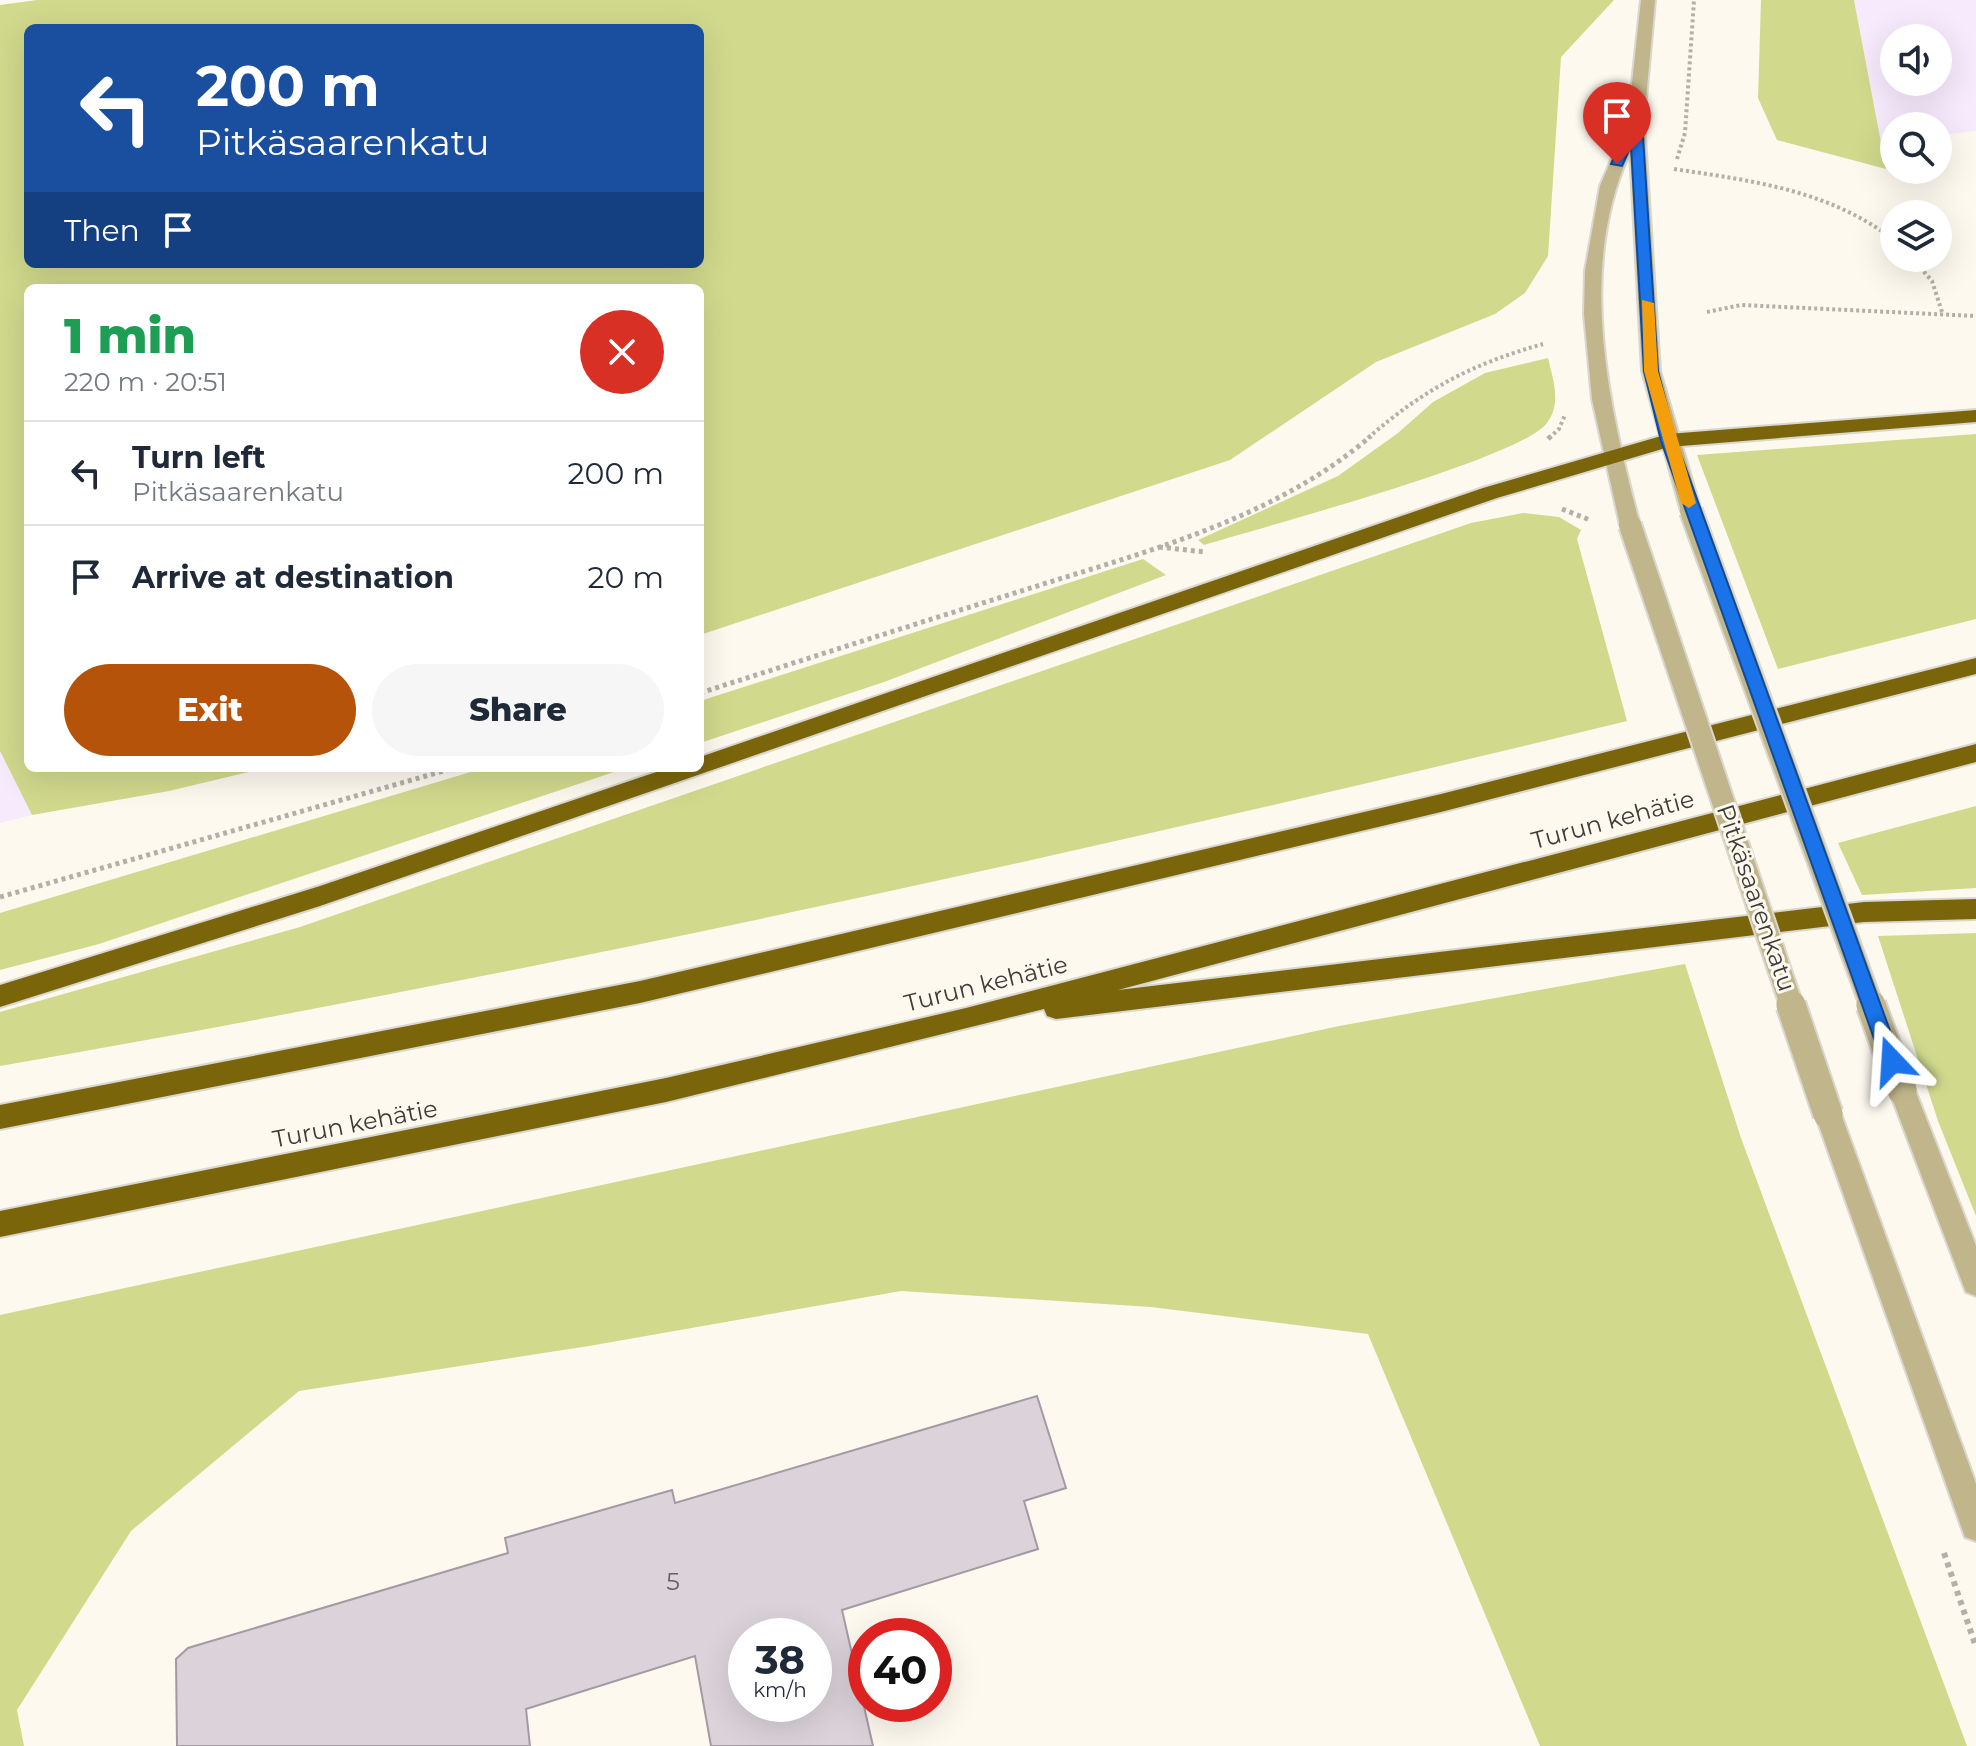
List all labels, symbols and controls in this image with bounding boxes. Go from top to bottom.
map controls [1880,24,1952,272]
button: sound [1880,24,1952,96]
text: 200 m [196,52,380,120]
icon: left [64,56,168,160]
pin [1583,82,1651,164]
icon: arrive [1595,94,1639,138]
button: search [1880,112,1952,184]
text: Pitkäsaarenkatu [196,120,490,164]
button: layers [1880,200,1952,272]
icon: arrive [156,208,200,252]
text: Then [64,212,140,249]
text: 1 min [64,307,196,365]
button: close [580,310,664,394]
text: 220 m · 20:51 [64,366,227,398]
text: Turn left [132,439,265,476]
icon: left [64,451,108,495]
text: 200 m [568,455,664,492]
text: Pitkäsaarenkatu [132,476,344,508]
icon: arrive [64,555,108,599]
text: Arrive at destination [132,559,454,596]
text: 20 m [587,559,664,596]
button: Exit [64,664,356,756]
button: Share [372,664,664,756]
street label: Turun kehätie [1528,784,1697,855]
street label: Pitkäsaarenkatu [1711,801,1802,995]
street label: Turun kehätie [901,949,1071,1018]
position arrow [1850,1019,1934,1103]
street label: Turun kehätie [270,1093,440,1154]
house number: 5 [666,1567,680,1596]
speed limit sign: 40 [848,1618,952,1722]
text: 38 [755,1635,805,1684]
text: km/h [753,1678,807,1702]

